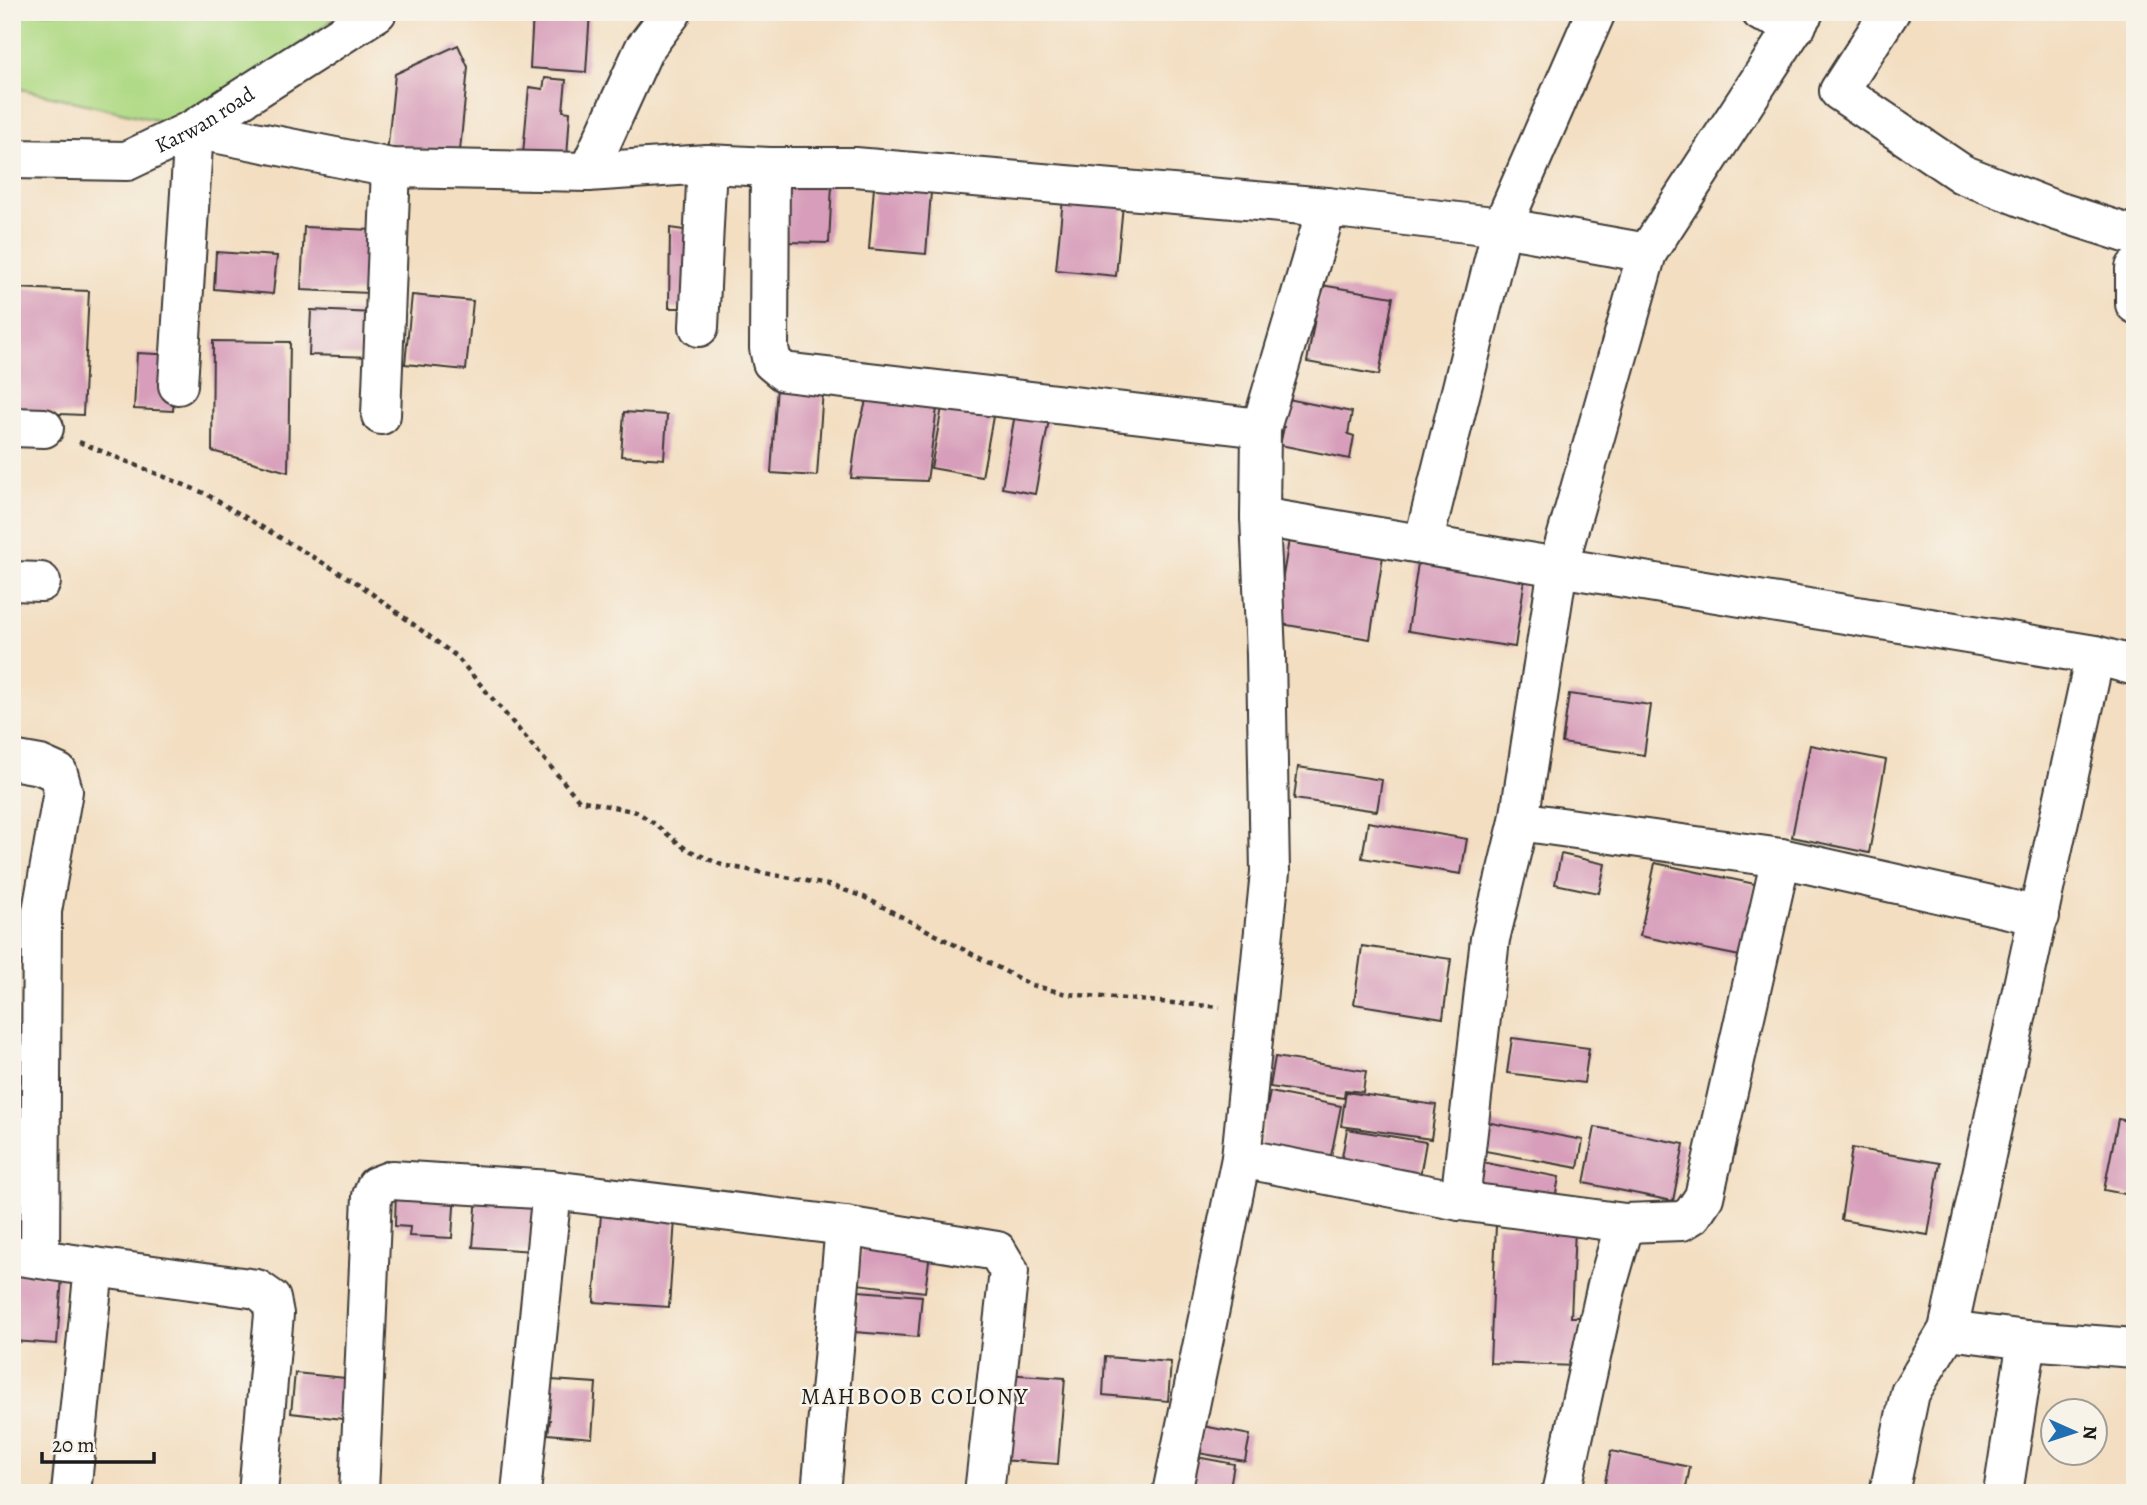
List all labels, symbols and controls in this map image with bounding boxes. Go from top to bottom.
street label: Karwan road [151,80,260,160]
district label: MAHBOOB COLONY [801,1381,1029,1412]
north arrow [2038,1396,2108,1466]
scale bar [42,1421,154,1465]
text: N [2077,1425,2103,1441]
text: 20 m [52,1431,95,1459]

